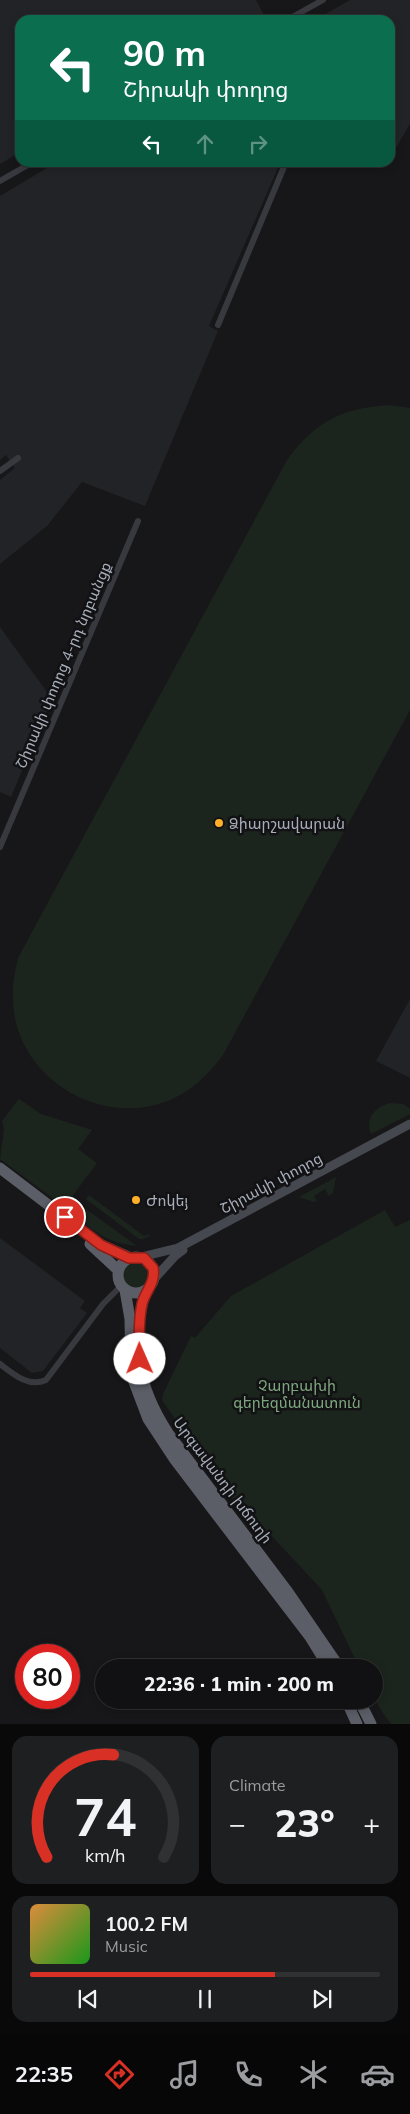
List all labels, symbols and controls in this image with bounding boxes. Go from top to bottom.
text: 90 m [123,31,206,75]
icon: left [40,35,105,100]
text: Շիրակի փողոց [123,75,288,103]
icon: left [138,130,166,158]
icon: ahead [191,130,219,158]
icon: right [244,130,272,158]
street label: Շիրակի փողոց 4-րդ նրբանցք [11,559,115,771]
place label: Ձիարշավարան [229,814,345,833]
marker: Ձիարշավարան [213,817,225,829]
street label: Շիրակի փողոց [217,1148,325,1218]
place label: Ժոկեյ [146,1191,188,1210]
marker: Ժոկեյ [130,1194,142,1206]
pin [44,1196,86,1238]
icon: arrive [51,1203,79,1231]
position arrow [113,1332,165,1384]
park label: Չարբախի գերեզմանատուն [233,1376,361,1412]
street label: Արգավանդի խճուղի [169,1413,277,1547]
speed limit sign: 80 [15,1644,80,1709]
text: 22:36 · 1 min · 200 m [144,1672,334,1696]
text: Climate [229,1775,285,1795]
text: 74 [74,1784,137,1849]
text: 23° [274,1799,335,1847]
text: − [229,1806,246,1841]
text: + [363,1806,380,1841]
text: km/h [85,1844,126,1866]
text: 100.2 FM [105,1912,188,1936]
text: Music [105,1936,148,1956]
icon: previous [74,1985,102,2013]
icon: pause [191,1985,219,2013]
icon: next [308,1985,336,2013]
icon: directions [102,2057,137,2092]
icon: music [167,2057,202,2092]
icon: phone [231,2057,266,2092]
icon: climate [296,2057,331,2092]
icon: car [360,2057,395,2092]
text: 22:35 [15,2060,73,2088]

